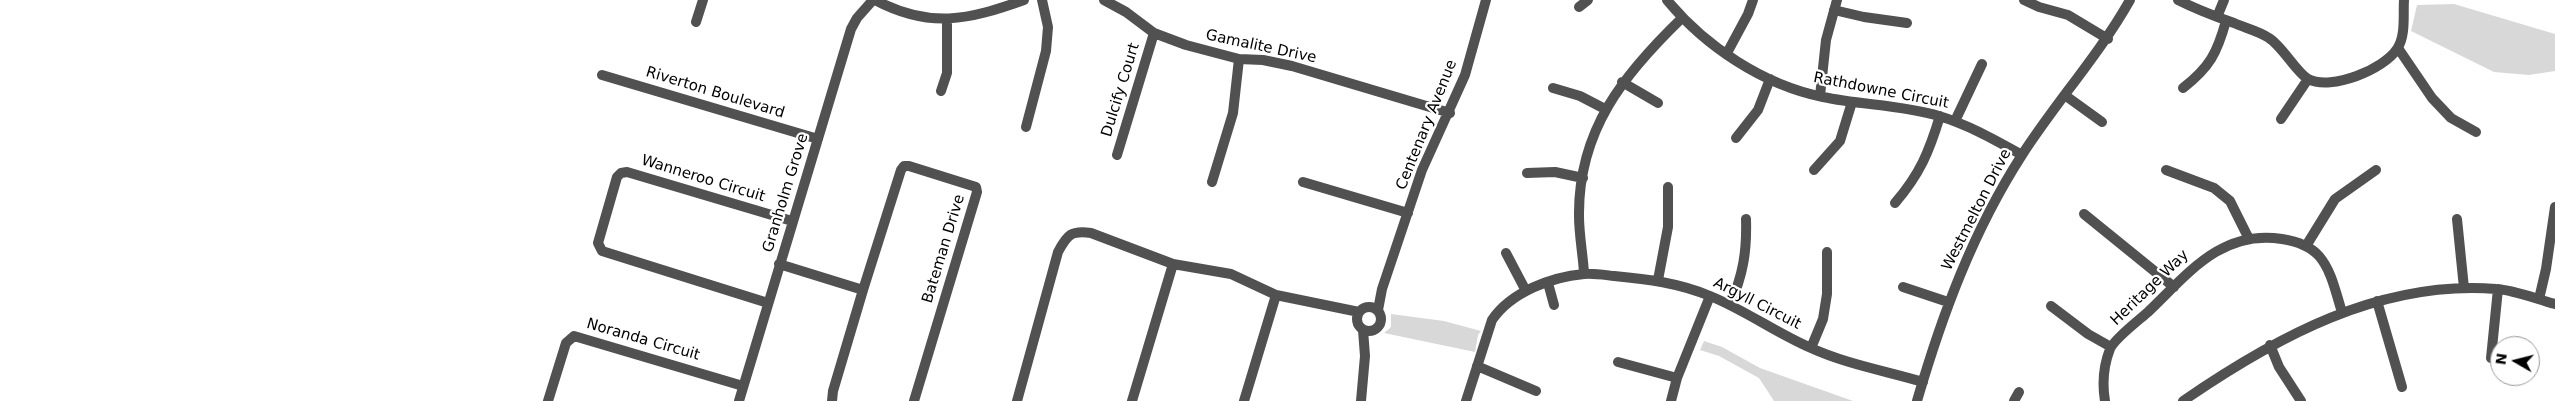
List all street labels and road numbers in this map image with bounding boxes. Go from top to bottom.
street label: Gamalite Drive [1204,26,1318,68]
street label: Dulcify Court [1098,41,1144,139]
street label: Centenary Avenue [1393,57,1461,193]
street label: Riverton Boulevard [643,63,787,123]
street label: Rathdowne Circuit [1812,69,1950,113]
street label: Granholm Grove [759,131,813,255]
street label: Westmelton Drive [1939,146,2015,274]
street label: Wanneroo Circuit [639,152,767,206]
street label: Bateman Drive [919,192,969,306]
street label: Heritage Way [2107,246,2193,330]
street label: Argyll Circuit [1710,274,1804,334]
street label: Noranda Circuit [584,315,702,365]

